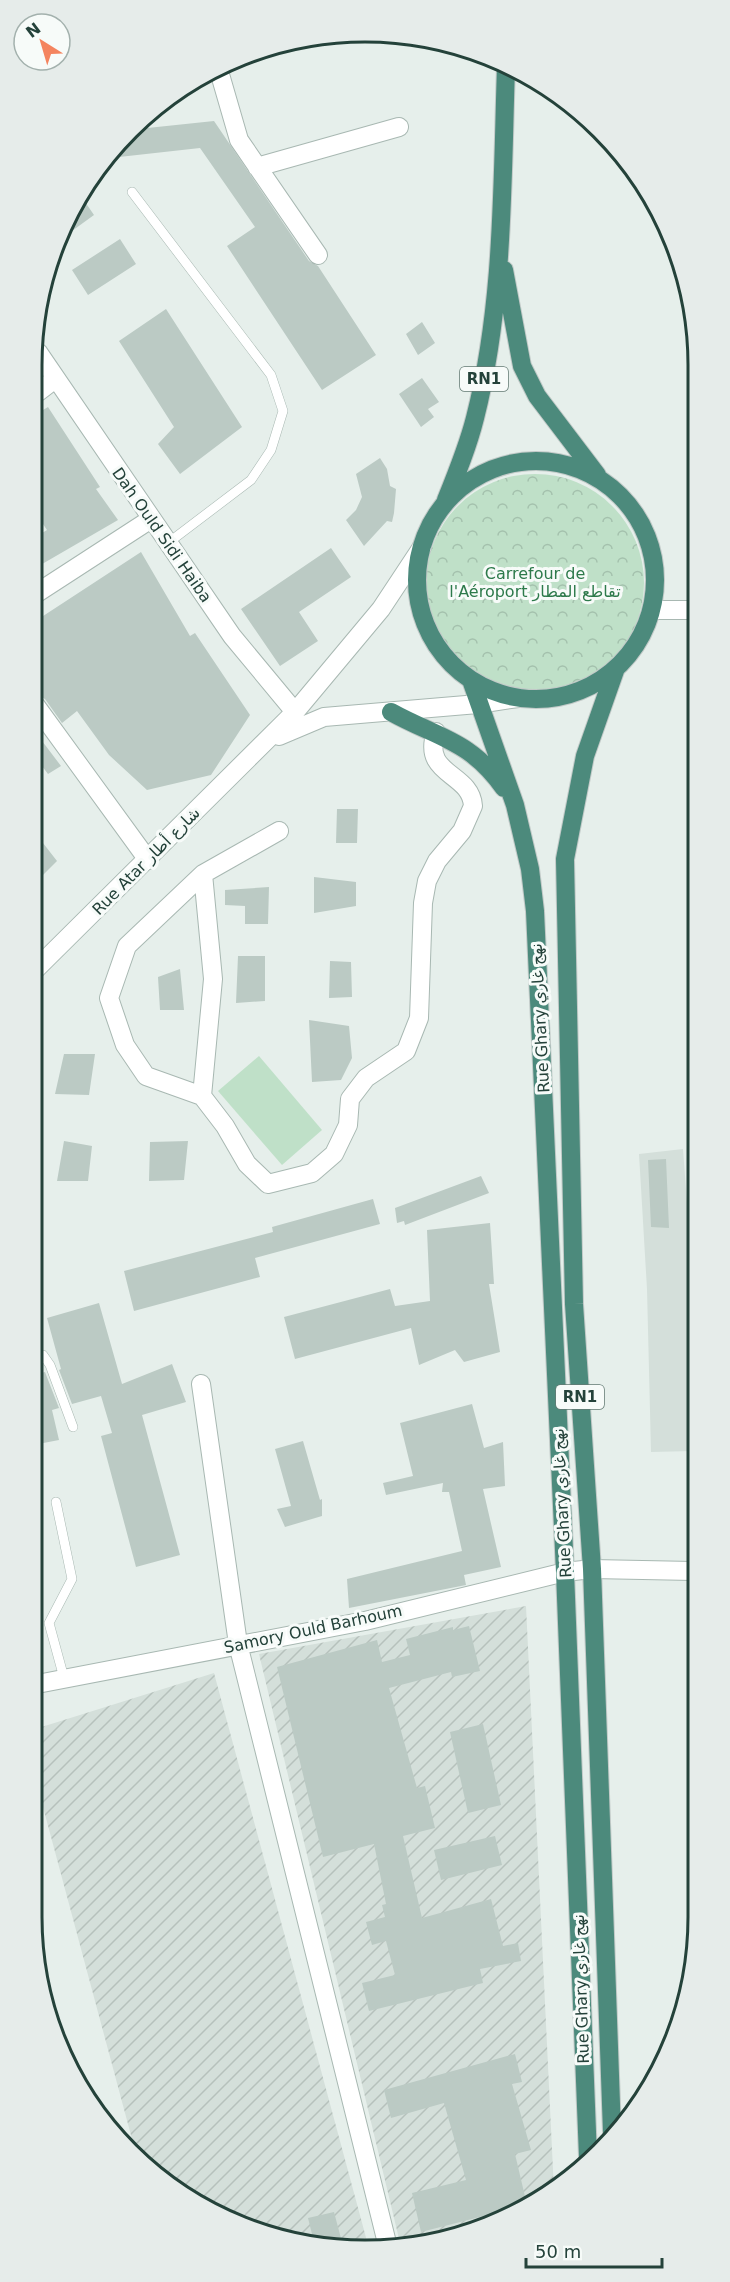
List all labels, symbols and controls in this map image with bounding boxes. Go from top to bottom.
north arrow [12,12,72,72]
text: N [22,19,44,42]
road number: RN1 [460,367,508,391]
street label: Dah Ould Sidi Haiba [108,464,216,606]
park label: Carrefour de l'Aéroport تقاطع المطار [449,564,621,602]
street label: Rue Atar شارع أطار [88,803,204,919]
street label: Rue Ghary نهج غاري [527,943,554,1093]
road number: RN1 [556,1385,604,1409]
street label: Rue Ghary نهج غاري [549,1428,576,1578]
street label: Samory Ould Barhoum [222,1601,404,1657]
street label: Rue Ghary نهج غاري [569,1914,594,2064]
scale bar [526,2231,662,2269]
text: 50 m [535,2241,581,2262]

